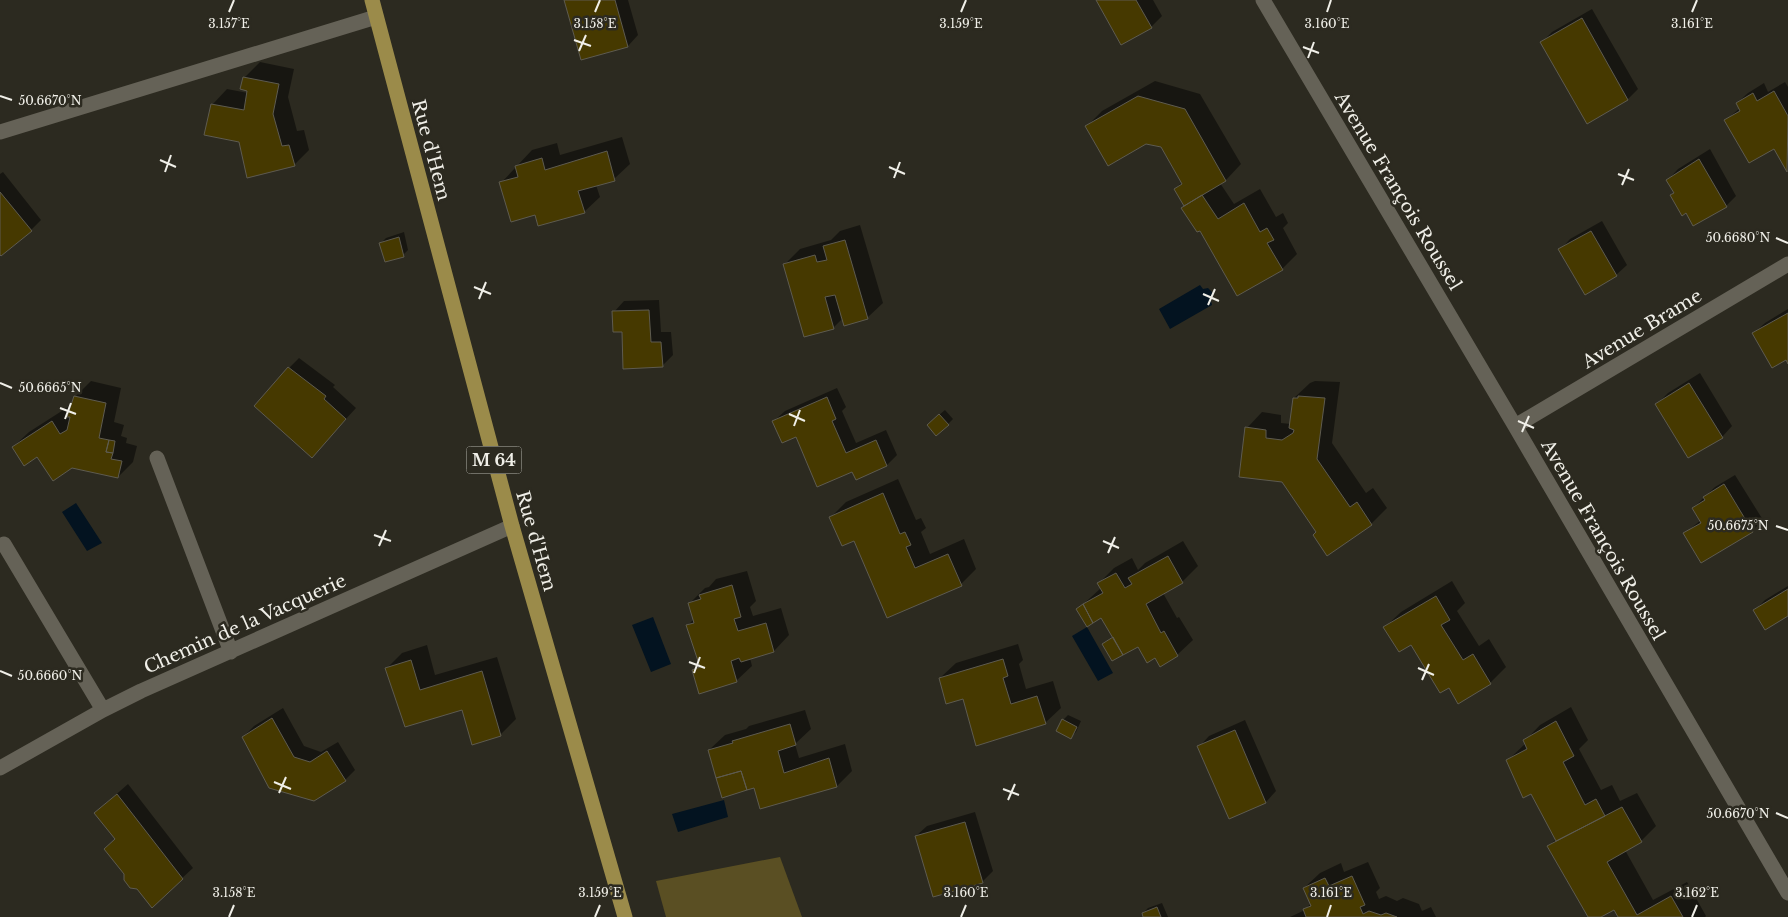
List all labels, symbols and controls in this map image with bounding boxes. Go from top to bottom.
text: 3.157°E [208,16,250,31]
text: 3.158°E [574,16,617,31]
text: 3.159°E [939,16,983,31]
text: 3.160°E [1304,16,1350,31]
text: 3.161°E [1671,16,1713,31]
street label: Avenue François Roussel [1329,87,1466,294]
text: 50.6670°N [18,93,82,108]
street label: Rue d'Hem [407,97,455,203]
text: 50.6680°N [1706,230,1770,245]
street label: Avenue Brame [1577,285,1706,374]
text: 50.6665°N [18,380,82,395]
street label: Avenue François Roussel [1536,435,1670,644]
road number: M 64 [466,446,522,474]
street label: Rue d'Hem [511,488,561,594]
text: 50.6675°N [1707,518,1769,533]
street label: Chemin de la Vacquerie [140,569,350,679]
text: 50.6660°N [18,668,83,683]
text: 50.6670°N [1706,806,1770,821]
text: 3.158°E [213,885,256,900]
text: 3.159°E [578,885,622,900]
text: 3.160°E [943,885,989,900]
text: 3.161°E [1310,885,1352,900]
text: 3.162°E [1675,885,1719,900]

